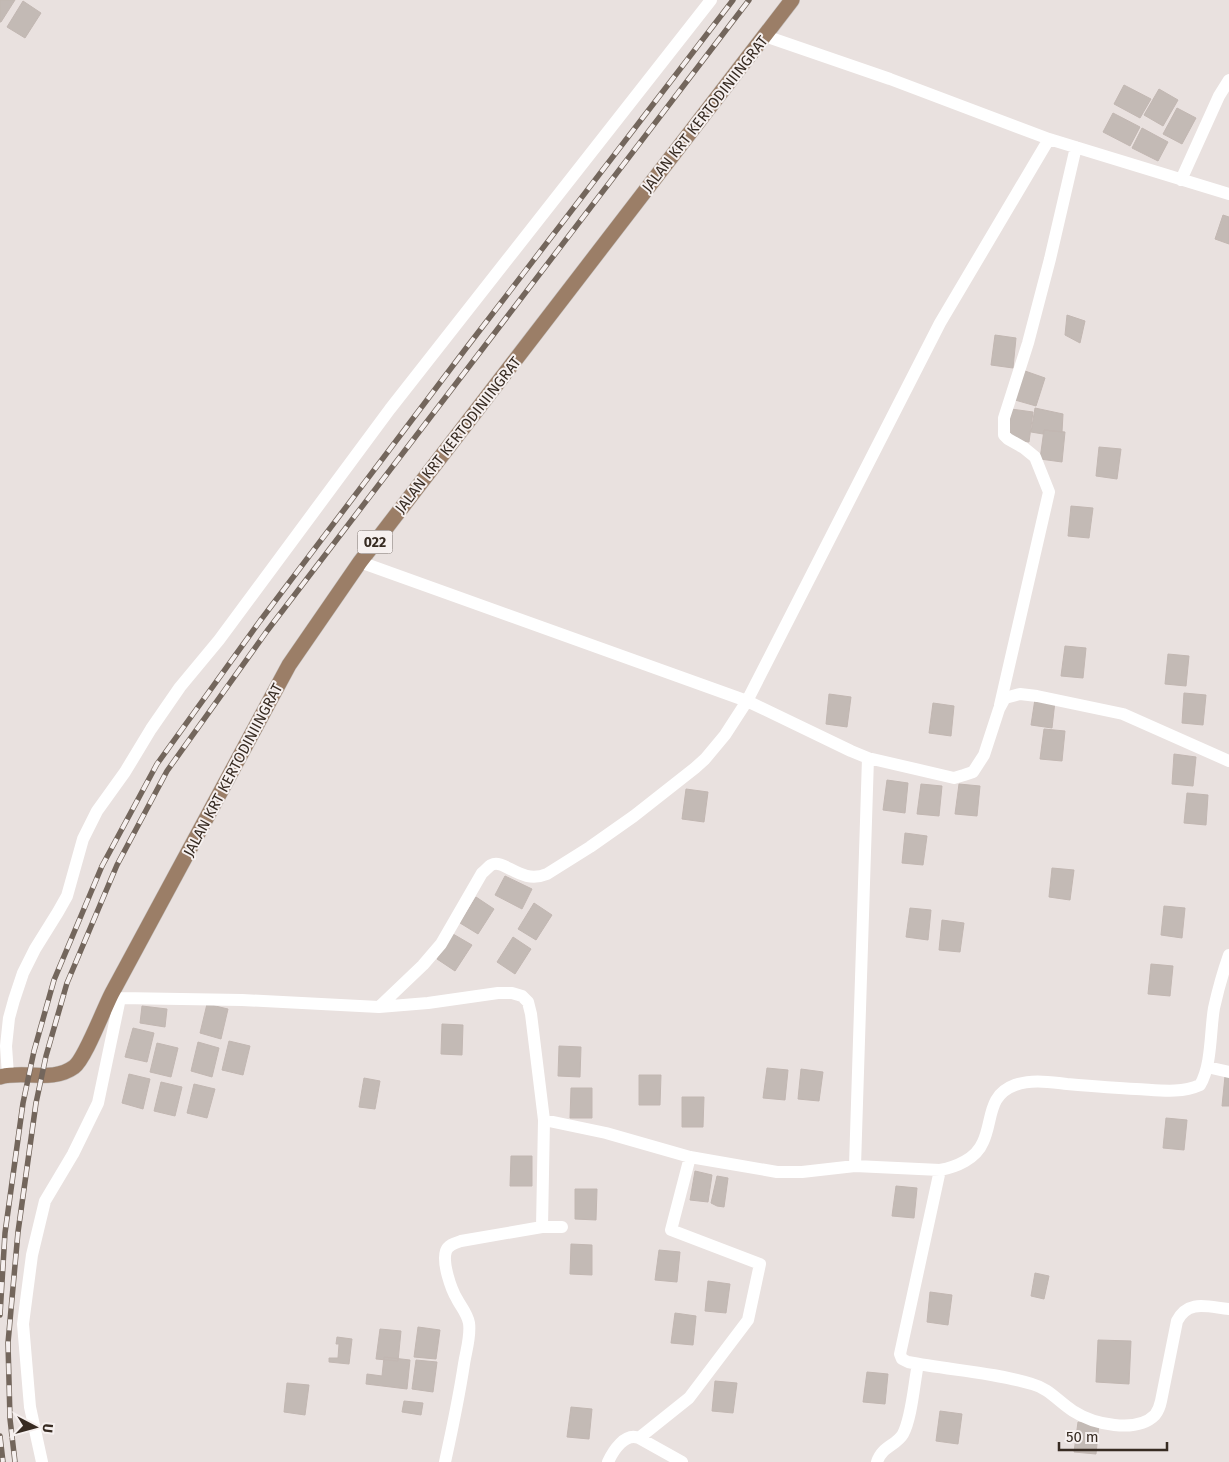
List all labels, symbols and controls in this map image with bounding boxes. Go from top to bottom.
street label: JALAN KRT KERTODINIINGRAT [638,32,772,196]
street label: JALAN KRT KERTODINIINGRAT [391,353,525,517]
road number: 022 [358,530,392,554]
street label: JALAN KRT KERTODINIINGRAT [180,680,287,860]
north arrow [10,1402,60,1452]
scale bar [1059,1420,1166,1452]
text: U [39,1423,56,1434]
text: 50 m [1066,1428,1099,1446]

